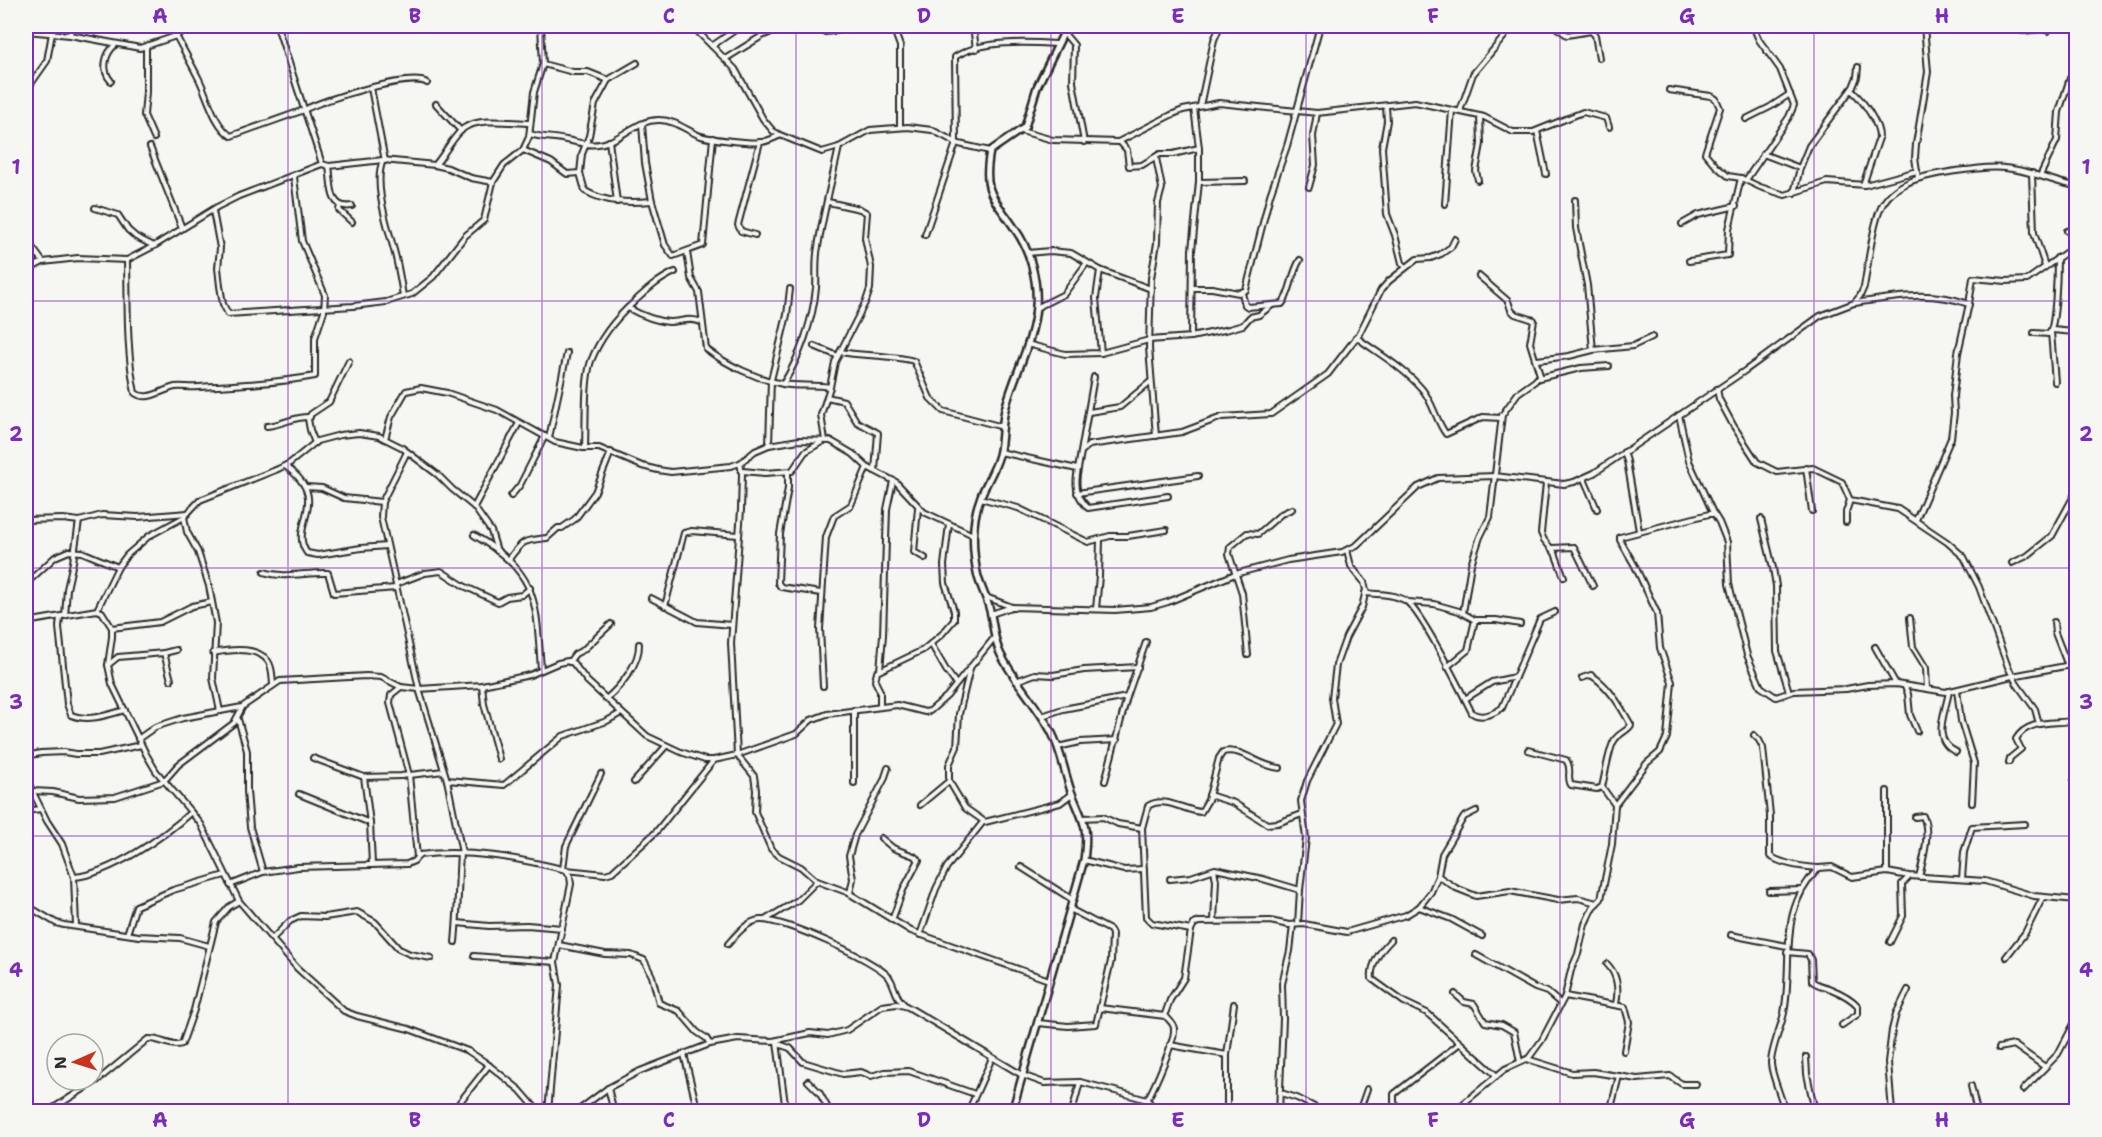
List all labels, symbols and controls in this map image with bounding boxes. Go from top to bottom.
text: A [152,3,168,29]
text: B [409,3,421,29]
text: C [663,3,675,29]
text: D [917,3,931,29]
text: E [1171,3,1185,29]
text: F [1427,3,1439,29]
text: G [1679,3,1695,29]
text: H [1935,3,1949,29]
text: 1 [11,154,21,180]
text: 1 [2081,154,2091,180]
text: 2 [9,421,23,447]
text: 2 [2079,421,2093,447]
text: 3 [9,689,23,715]
text: 3 [2079,689,2093,715]
text: 4 [9,957,23,983]
text: 4 [2079,957,2093,983]
north arrow [45,1032,105,1092]
text: N [50,1056,71,1070]
text: A [152,1107,168,1133]
text: B [409,1107,421,1133]
text: C [663,1107,675,1133]
text: D [917,1107,931,1133]
text: E [1171,1107,1185,1133]
text: F [1427,1107,1439,1133]
text: G [1679,1107,1695,1133]
text: H [1935,1107,1949,1133]

